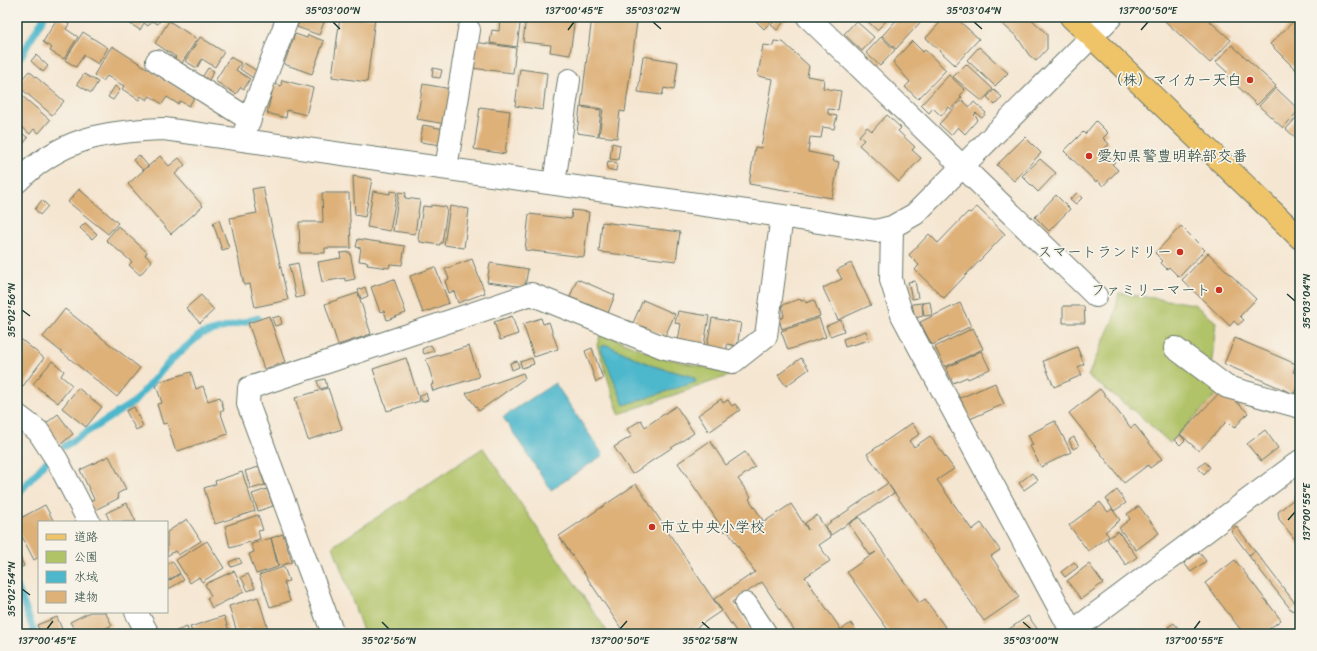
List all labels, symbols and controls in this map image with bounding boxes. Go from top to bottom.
text: 35°03'00"N [305,2,361,20]
text: 137°00'45"E [545,2,605,20]
text: 35°03'02"N [626,2,680,20]
text: 35°03'04"N [946,2,1002,20]
text: 137°00'50"E [1119,2,1179,20]
place label: （株）マイカー天白 [1108,67,1242,93]
marker: （株）マイカー天白 [1245,75,1255,85]
place label: 愛知県警豊明幹部交番 [1097,143,1247,169]
marker: 愛知県警豊明幹部交番 [1084,151,1094,161]
place label: スマートランドリー [1037,239,1172,265]
marker: スマートランドリー [1175,247,1185,257]
text: 35°03'04"N [1298,273,1316,329]
place label: ファミリーマート [1091,277,1211,303]
text: 35°02'56"N [3,283,21,337]
marker: ファミリーマート [1214,285,1224,295]
text: 137°00'55"E [1298,482,1316,541]
place label: 市立中央小学校 [660,514,765,540]
legend [38,521,168,613]
marker: 市立中央小学校 [647,522,657,532]
text: 道路 [74,526,98,548]
text: 公園 [74,546,98,568]
text: 35°02'54"N [3,561,21,617]
text: 水域 [74,566,98,588]
text: 建物 [74,586,98,608]
text: 137°00'45"E [18,632,78,650]
text: 35°02'56"N [362,632,416,650]
text: 137°00'50"E [591,632,651,650]
text: 35°02'58"N [683,632,738,650]
text: 35°03'00"N [1003,632,1059,650]
text: 137°00'55"E [1165,632,1224,650]

